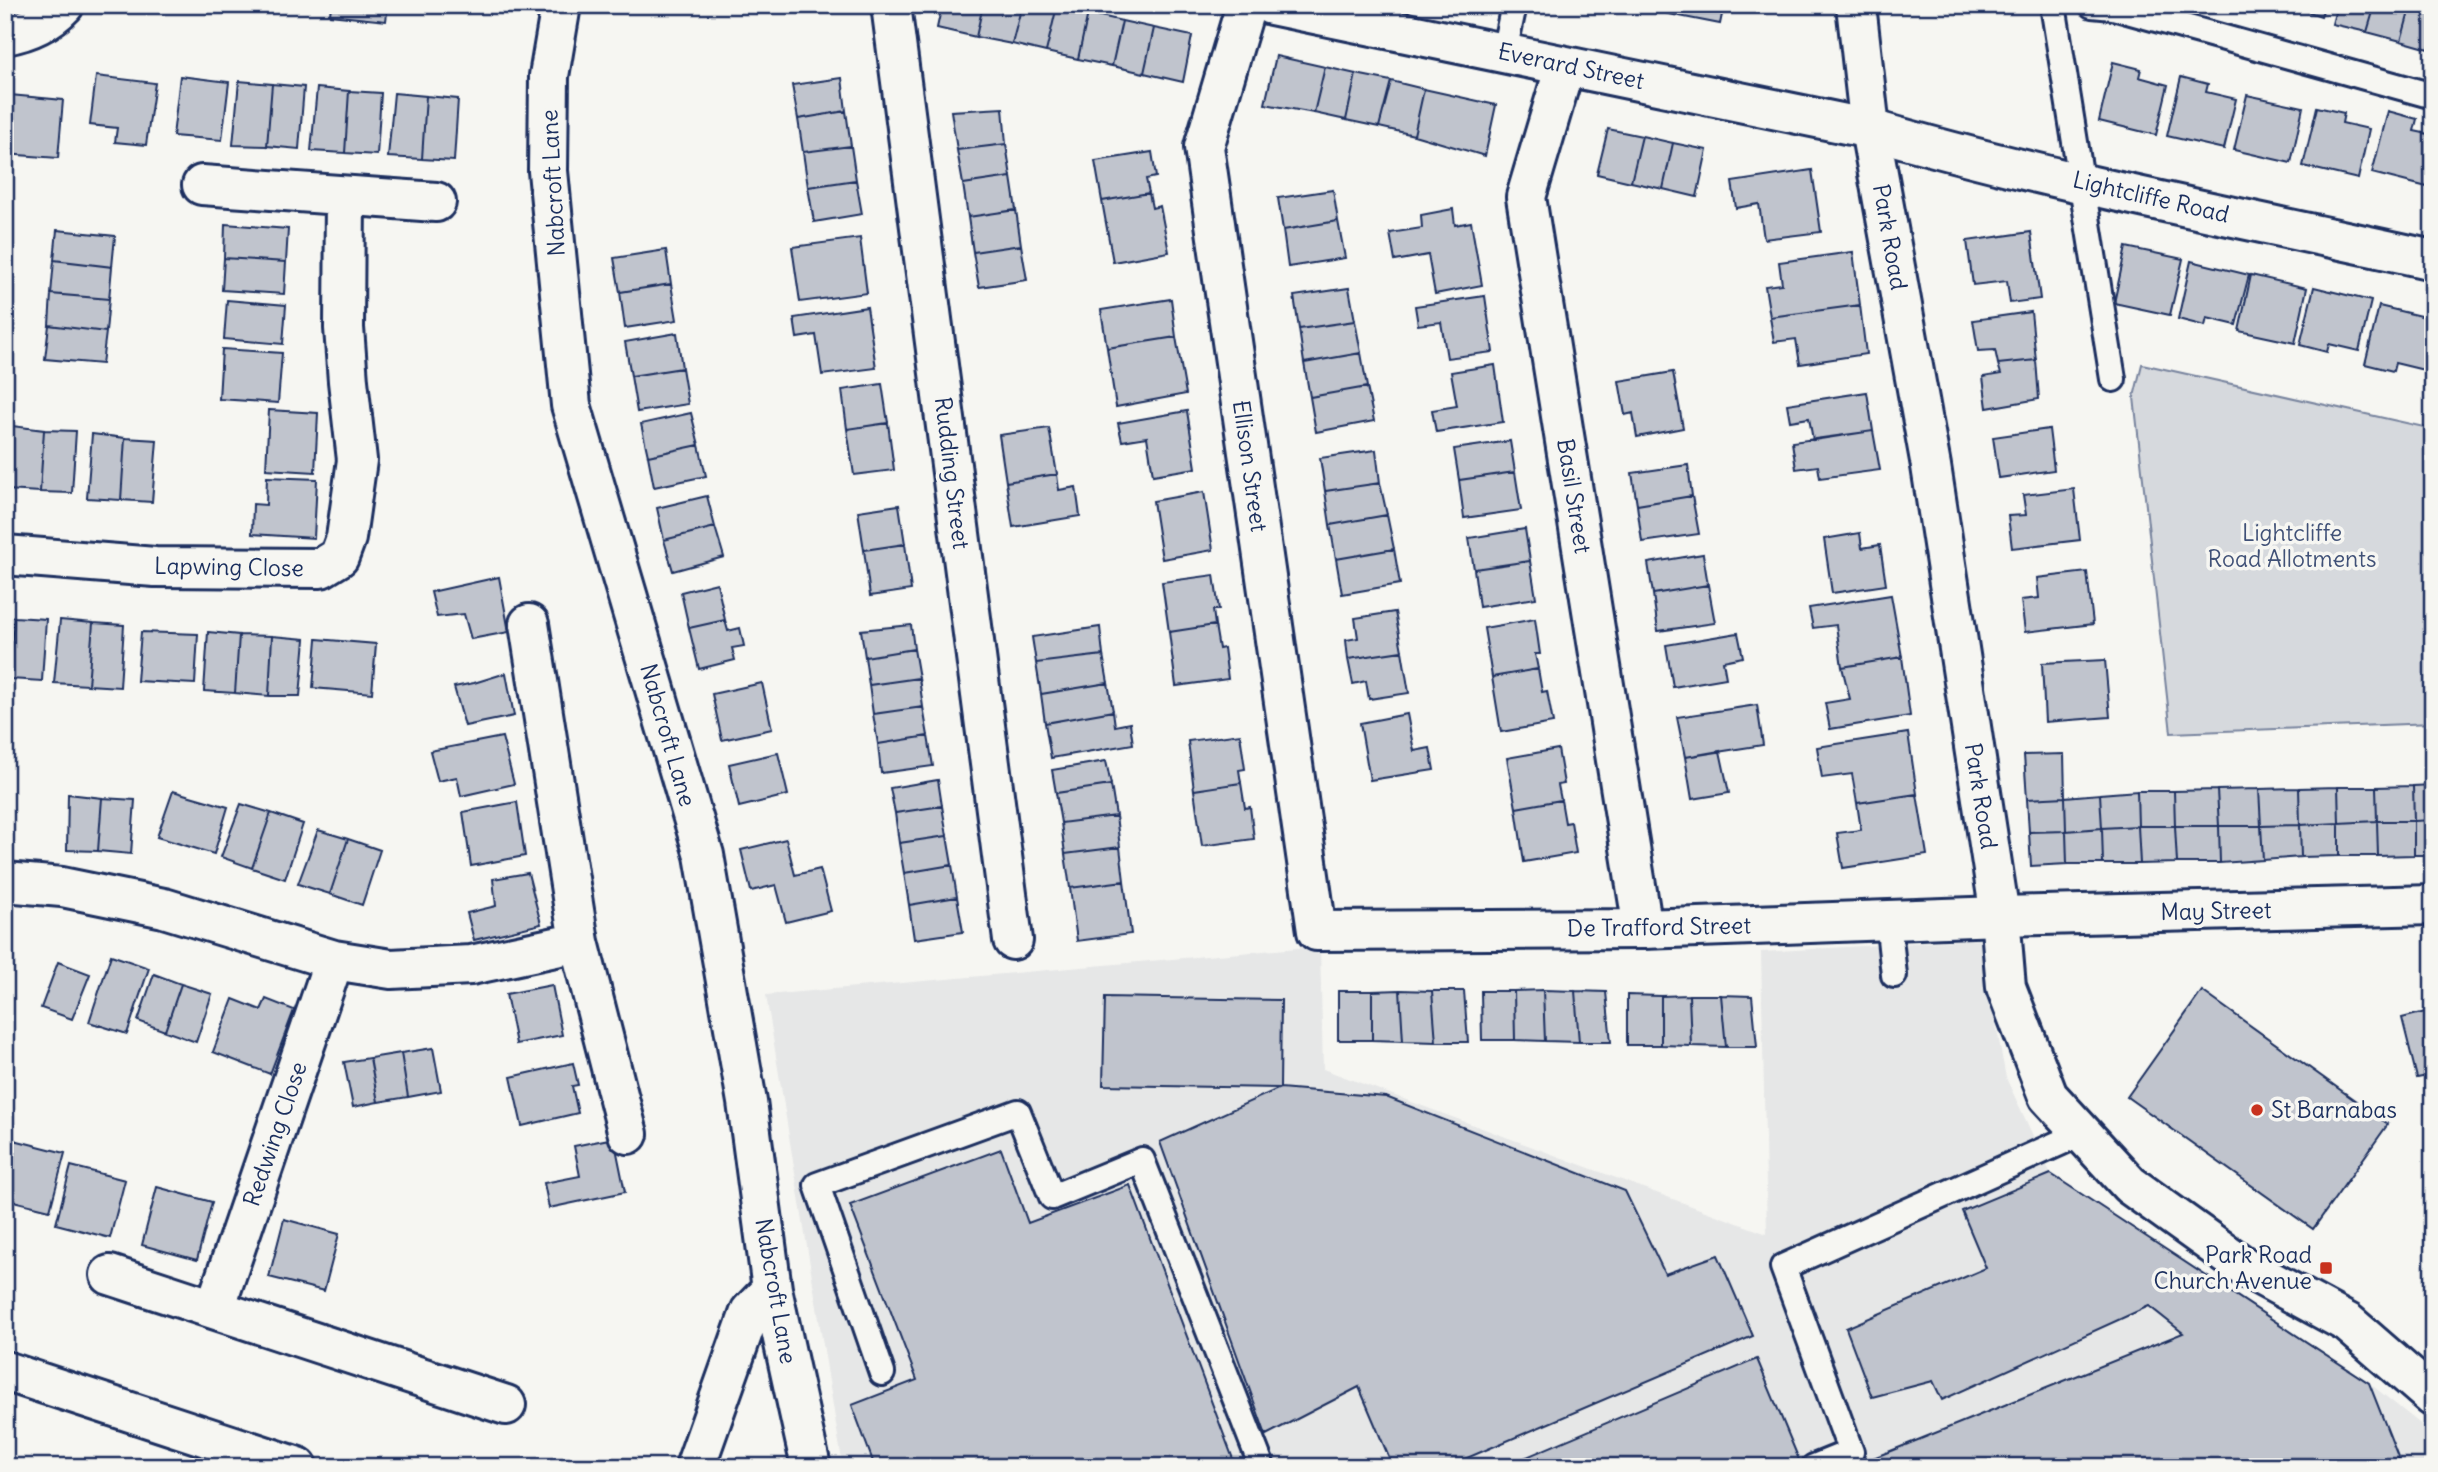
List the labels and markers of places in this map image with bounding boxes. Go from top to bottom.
place label: St Barnabas [2271,1095,2397,1124]
marker: St Barnabas [2249,1102,2265,1118]
place label: Park Road Church Avenue [2154,1240,2312,1295]
marker: Park Road Church Avenue [2318,1260,2334,1276]

